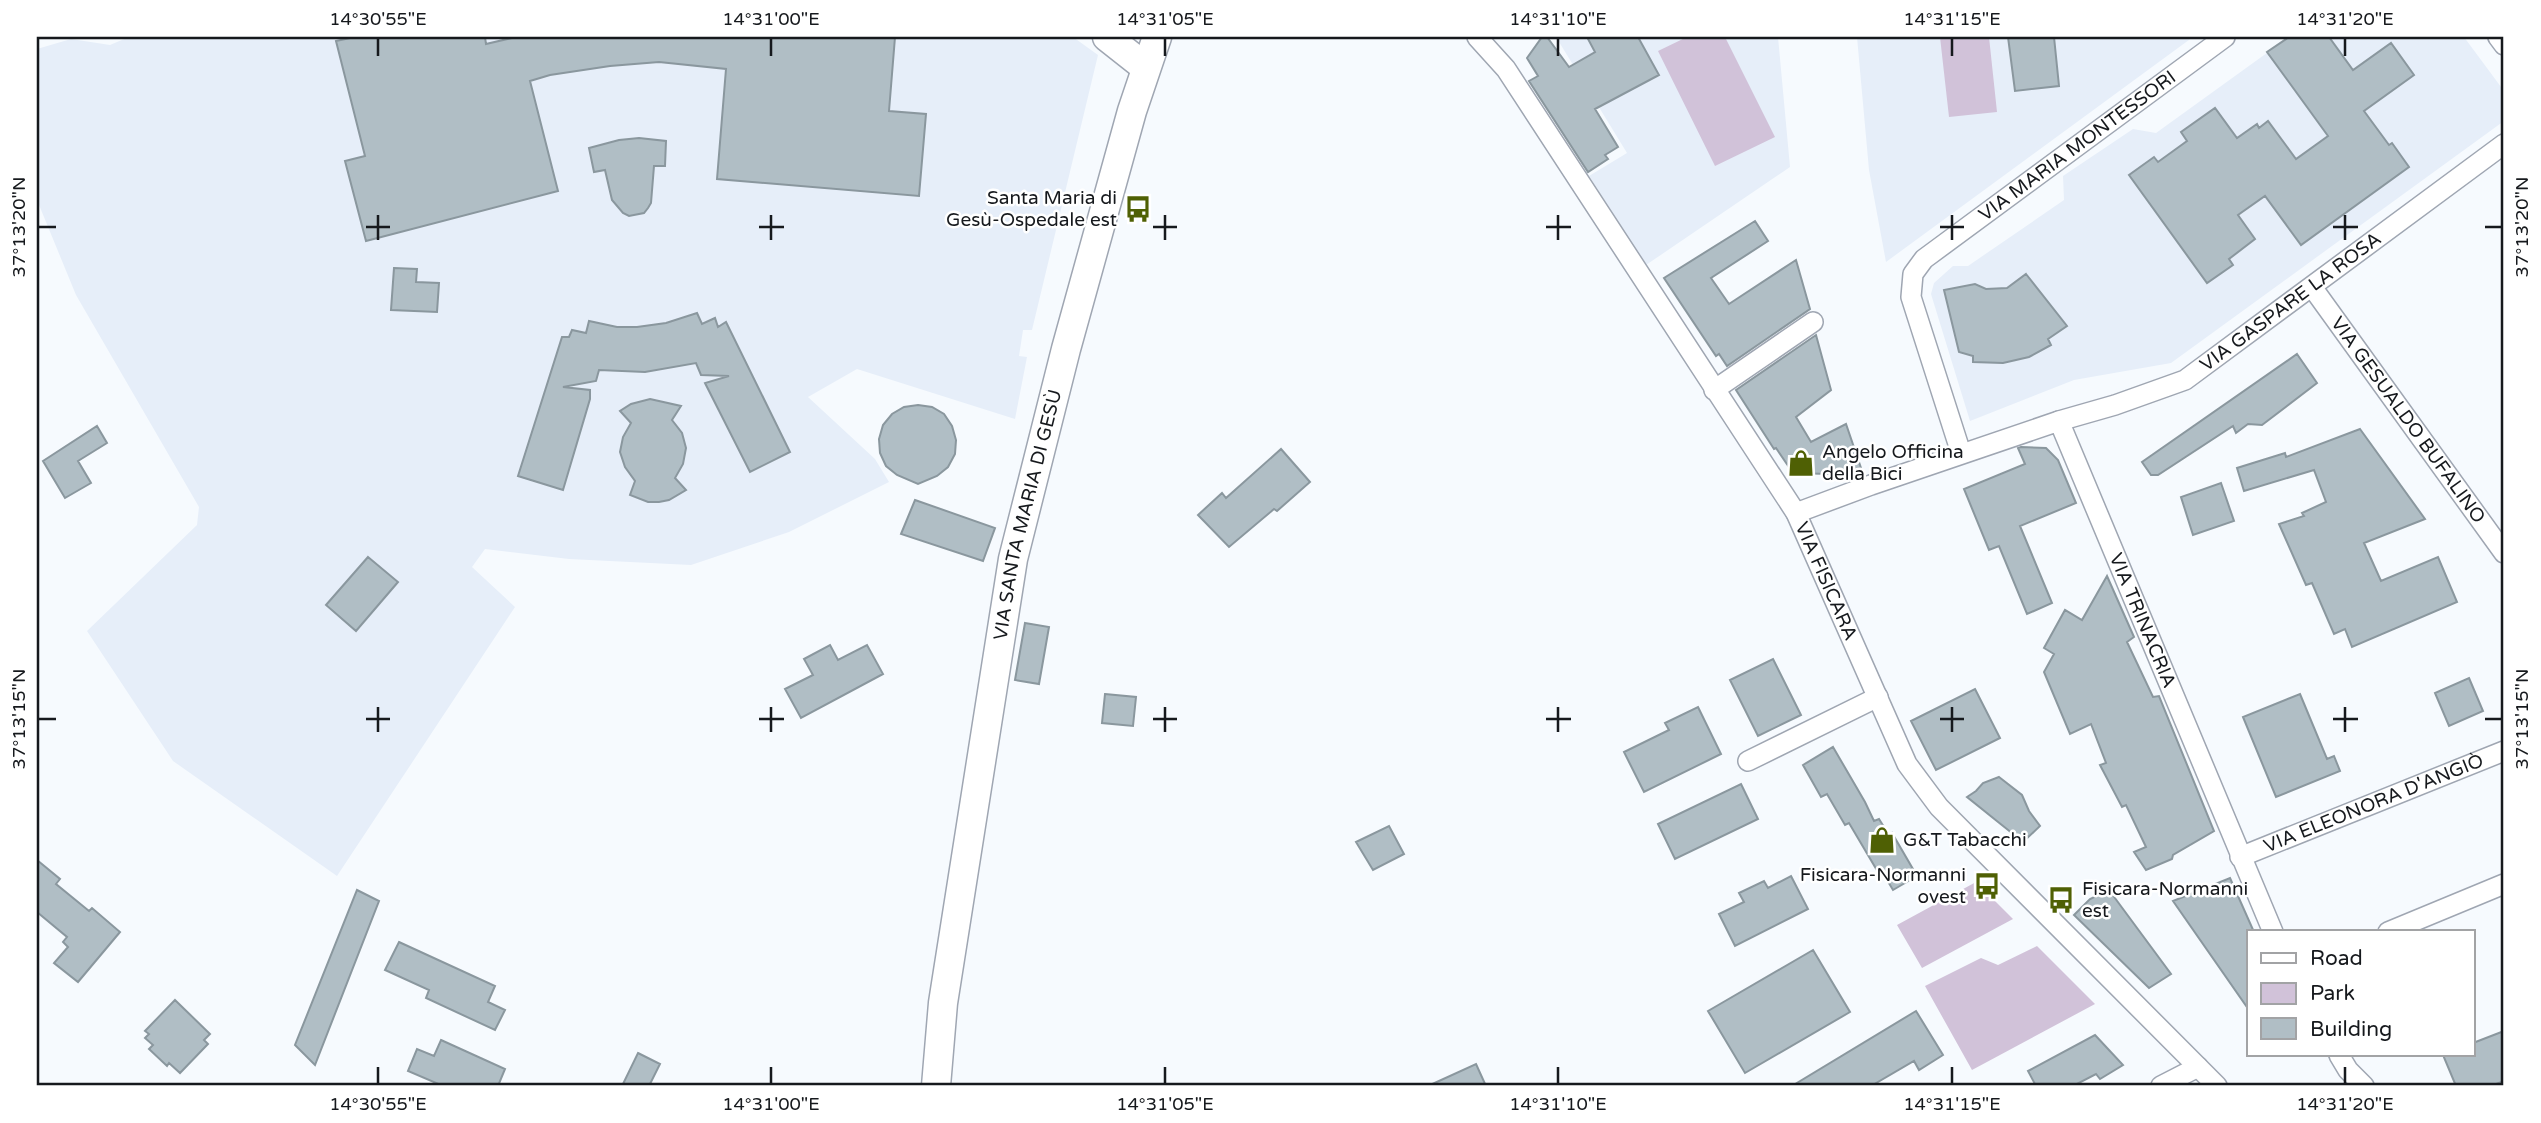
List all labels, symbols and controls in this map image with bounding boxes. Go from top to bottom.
text: 14°30'55"E [329,8,427,30]
text: 14°31'00"E [722,8,820,30]
text: 14°31'05"E [1116,8,1214,30]
text: 14°31'10"E [1509,8,1607,30]
text: 14°31'15"E [1903,8,2001,30]
text: 14°31'20"E [2296,8,2394,30]
street label: VIA MARIA MONTESSORI [1975,66,2180,226]
text: 37°13'20"N [8,177,30,277]
text: 37°13'20"N [2511,177,2533,277]
place label: Santa Maria di Gesù-Ospedale est [946,187,1117,231]
bus stop icon: Santa Maria di Gesù-Ospedale est [1123,194,1153,224]
street label: VIA GASPARE LA ROSA [2196,228,2385,376]
street label: VIA GESUALDO BUFALINO [2326,312,2490,527]
street label: VIA SANTA MARIA DI GESÙ [989,387,1066,642]
place label: Angelo Officina della Bici [1822,441,1964,485]
shop icon: Angelo Officina della Bici [1786,448,1816,478]
street label: VIA FISICARA [1790,519,1862,644]
street label: VIA TRINACRIA [2105,550,2180,691]
text: 37°13'15"N [8,669,30,769]
text: 37°13'15"N [2511,669,2533,769]
street label: VIA ELEONORA D'ANGIÒ [2261,748,2487,857]
shop icon: G&T Tabacchi [1867,825,1897,855]
place label: G&T Tabacchi [1903,829,2027,851]
place label: Fisicara-Normanni ovest [1800,864,1966,908]
bus stop icon: Fisicara-Normanni ovest [1972,871,2002,901]
place label: Fisicara-Normanni est [2082,878,2248,922]
bus stop icon: Fisicara-Normanni est [2046,885,2076,915]
legend [2247,930,2474,1056]
text: Road [2310,946,2363,971]
text: Park [2310,981,2355,1006]
text: Building [2310,1017,2392,1042]
text: 14°30'55"E [329,1093,427,1115]
text: 14°31'00"E [722,1093,820,1115]
text: 14°31'05"E [1116,1093,1214,1115]
text: 14°31'10"E [1509,1093,1607,1115]
text: 14°31'15"E [1903,1093,2001,1115]
text: 14°31'20"E [2296,1093,2394,1115]

